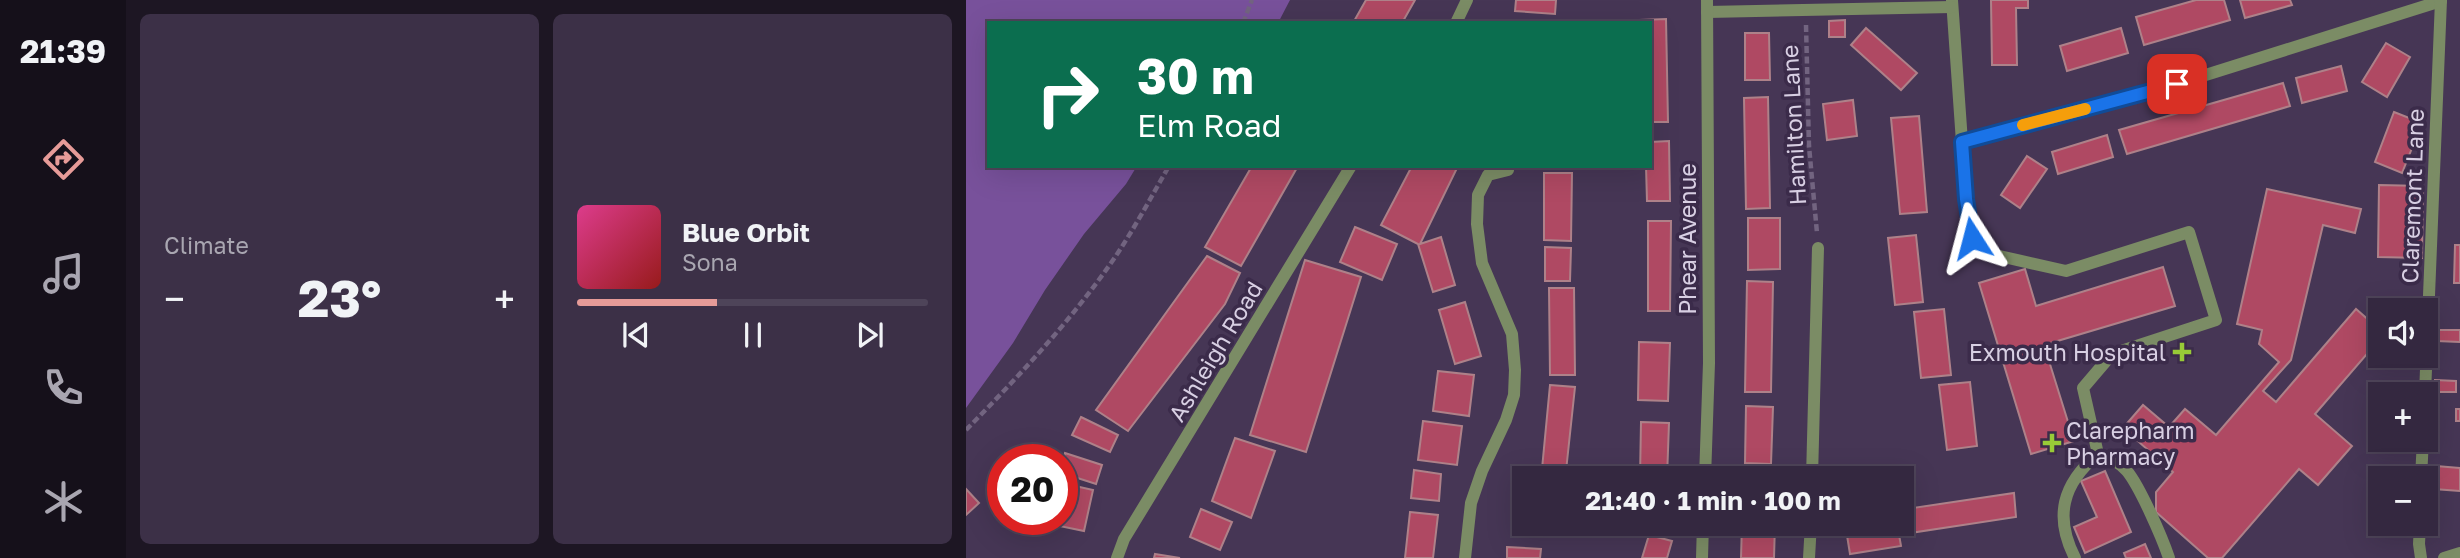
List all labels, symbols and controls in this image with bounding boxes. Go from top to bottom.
text: 21:39 [20,32,106,70]
street label: Hamilton Lane [1775,44,1811,206]
text: 30 m [1137,46,1254,105]
icon: right [1022,49,1113,140]
pin [2147,54,2207,114]
icon: arrive [2158,65,2196,103]
text: Elm Road [1137,106,1281,144]
street label: Claremont Lane [2395,108,2429,284]
icon: directions [39,135,88,184]
street label: Phear Avenue [1673,163,1701,315]
position arrow [1935,201,2009,275]
text: Blue Orbit [682,217,810,248]
text: Climate [164,231,249,259]
text: Sona [682,248,738,276]
icon: music [39,249,88,298]
text: 23° [298,266,381,328]
text: − [164,276,185,321]
text: + [494,276,515,321]
street label: Ashleigh Road [1162,276,1268,426]
map controls [2368,298,2438,536]
button: sound [2368,298,2438,368]
icon: previous [617,316,655,354]
icon: pause [734,316,772,354]
icon: next [851,316,889,354]
place label: Exmouth Hospital [1969,338,2166,366]
marker: Exmouth Hospital [2172,342,2192,362]
icon: phone [39,363,88,412]
button: + [2368,382,2438,452]
place label: Clarepharm Pharmacy [2066,416,2195,470]
marker: Clarepharm Pharmacy [2044,435,2060,451]
speed limit sign: 20 [987,444,1078,535]
button: − [2368,466,2438,536]
icon: climate [39,477,88,526]
text: 21:40 · 1 min · 100 m [1585,485,1841,516]

